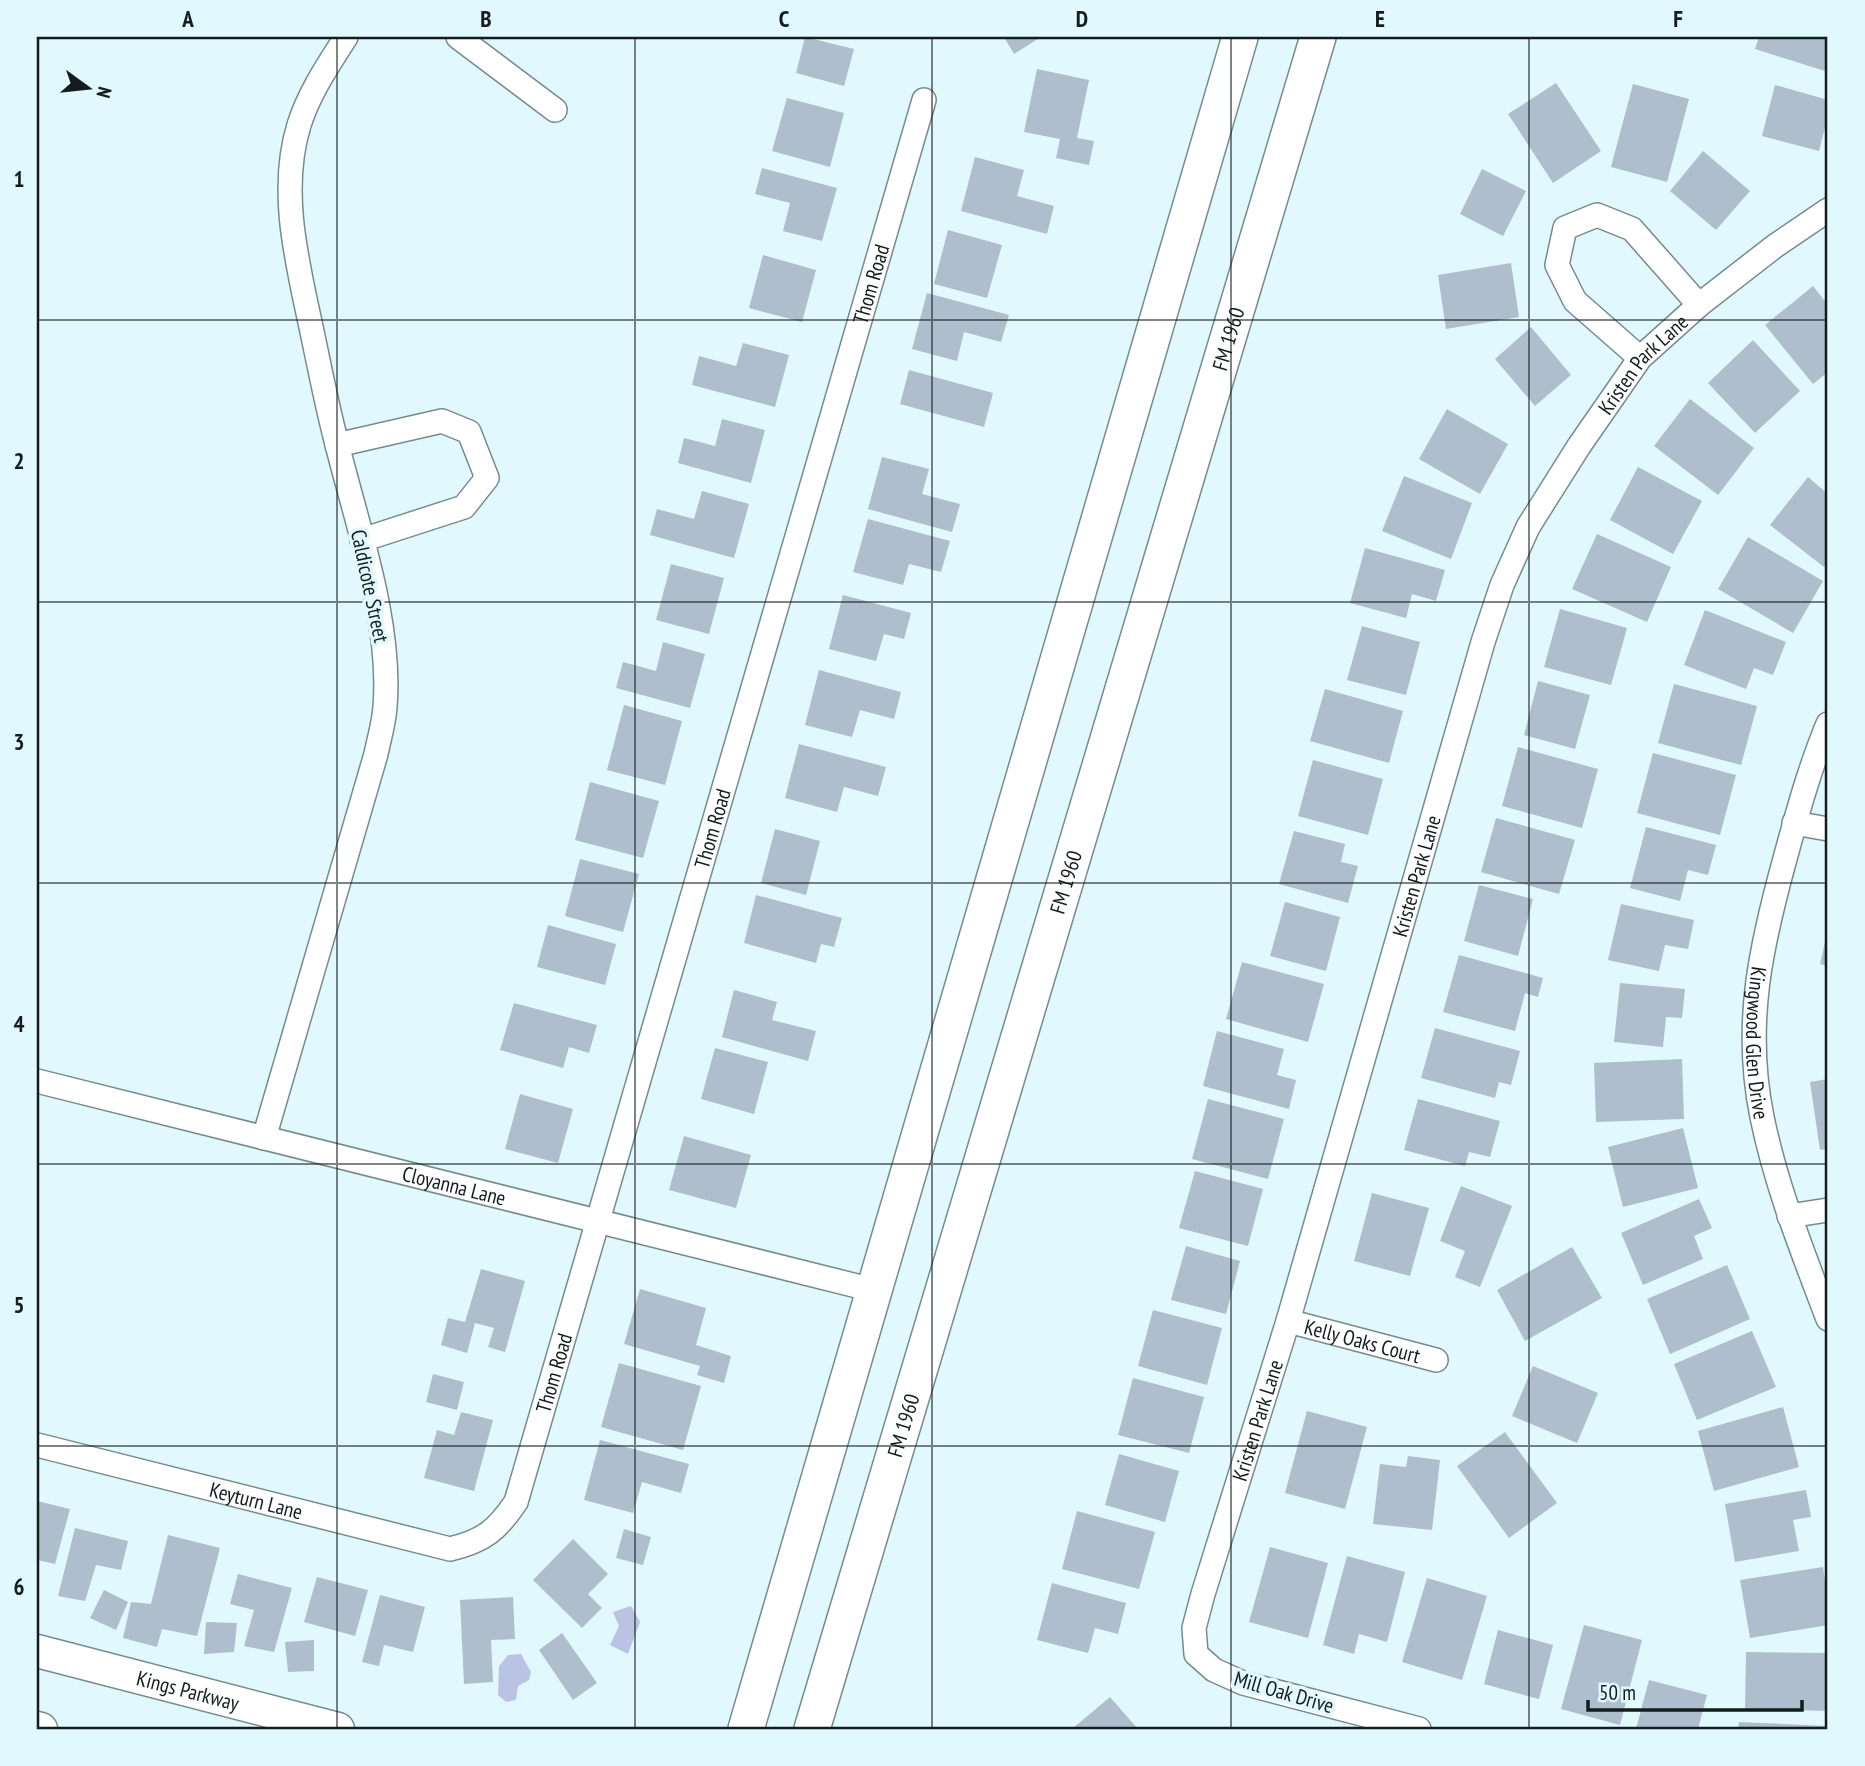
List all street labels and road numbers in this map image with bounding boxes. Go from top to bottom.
street label: Thom Road [846,241,895,327]
street label: FM 1960 [1206,304,1250,374]
street label: Kristen Park Lane [1592,308,1694,420]
street label: Caldicote Street [345,527,395,645]
street label: Thom Road [688,785,736,871]
street label: Kristen Park Lane [1386,812,1446,940]
street label: FM 1960 [1043,847,1087,917]
street label: Kingwood Glen Drive [1741,965,1776,1122]
street label: Cloyanna Lane [400,1159,509,1211]
street label: Kelly Oaks Court [1302,1312,1424,1369]
street label: Thom Road [529,1330,578,1416]
street label: Kristen Park Lane [1226,1356,1289,1484]
street label: FM 1960 [881,1391,925,1460]
street label: Keyturn Lane [207,1476,305,1525]
street label: Kings Parkway [134,1664,242,1716]
street label: Mill Oak Drive [1231,1665,1337,1719]

